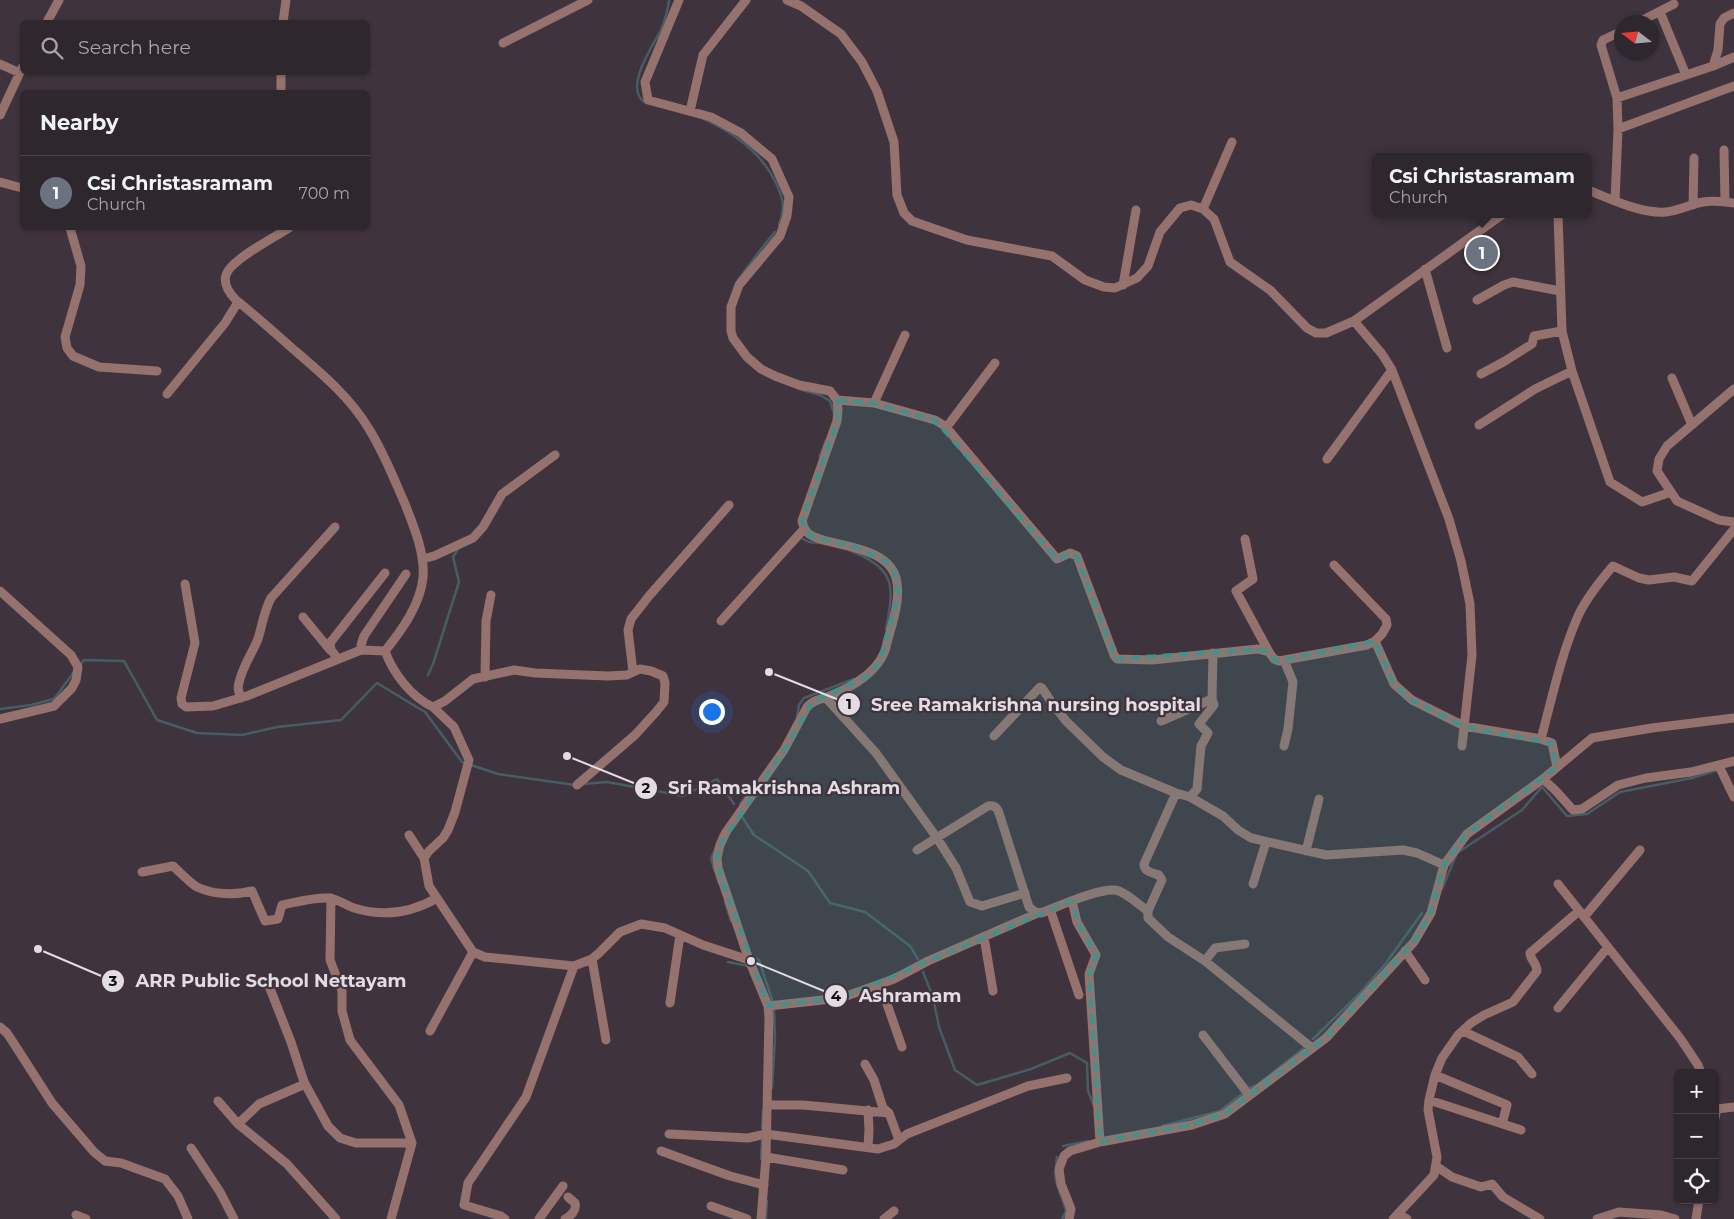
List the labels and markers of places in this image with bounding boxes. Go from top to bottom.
pin: 1 [1466,234,1498,272]
callout: Sree Ramakrishna nursing hospital [836,688,1211,721]
callout: Sri Ramakrishna Ashram [633,771,910,804]
callout: ARR Public School Nettayam [100,964,416,997]
callout: Ashramam [823,980,971,1013]

